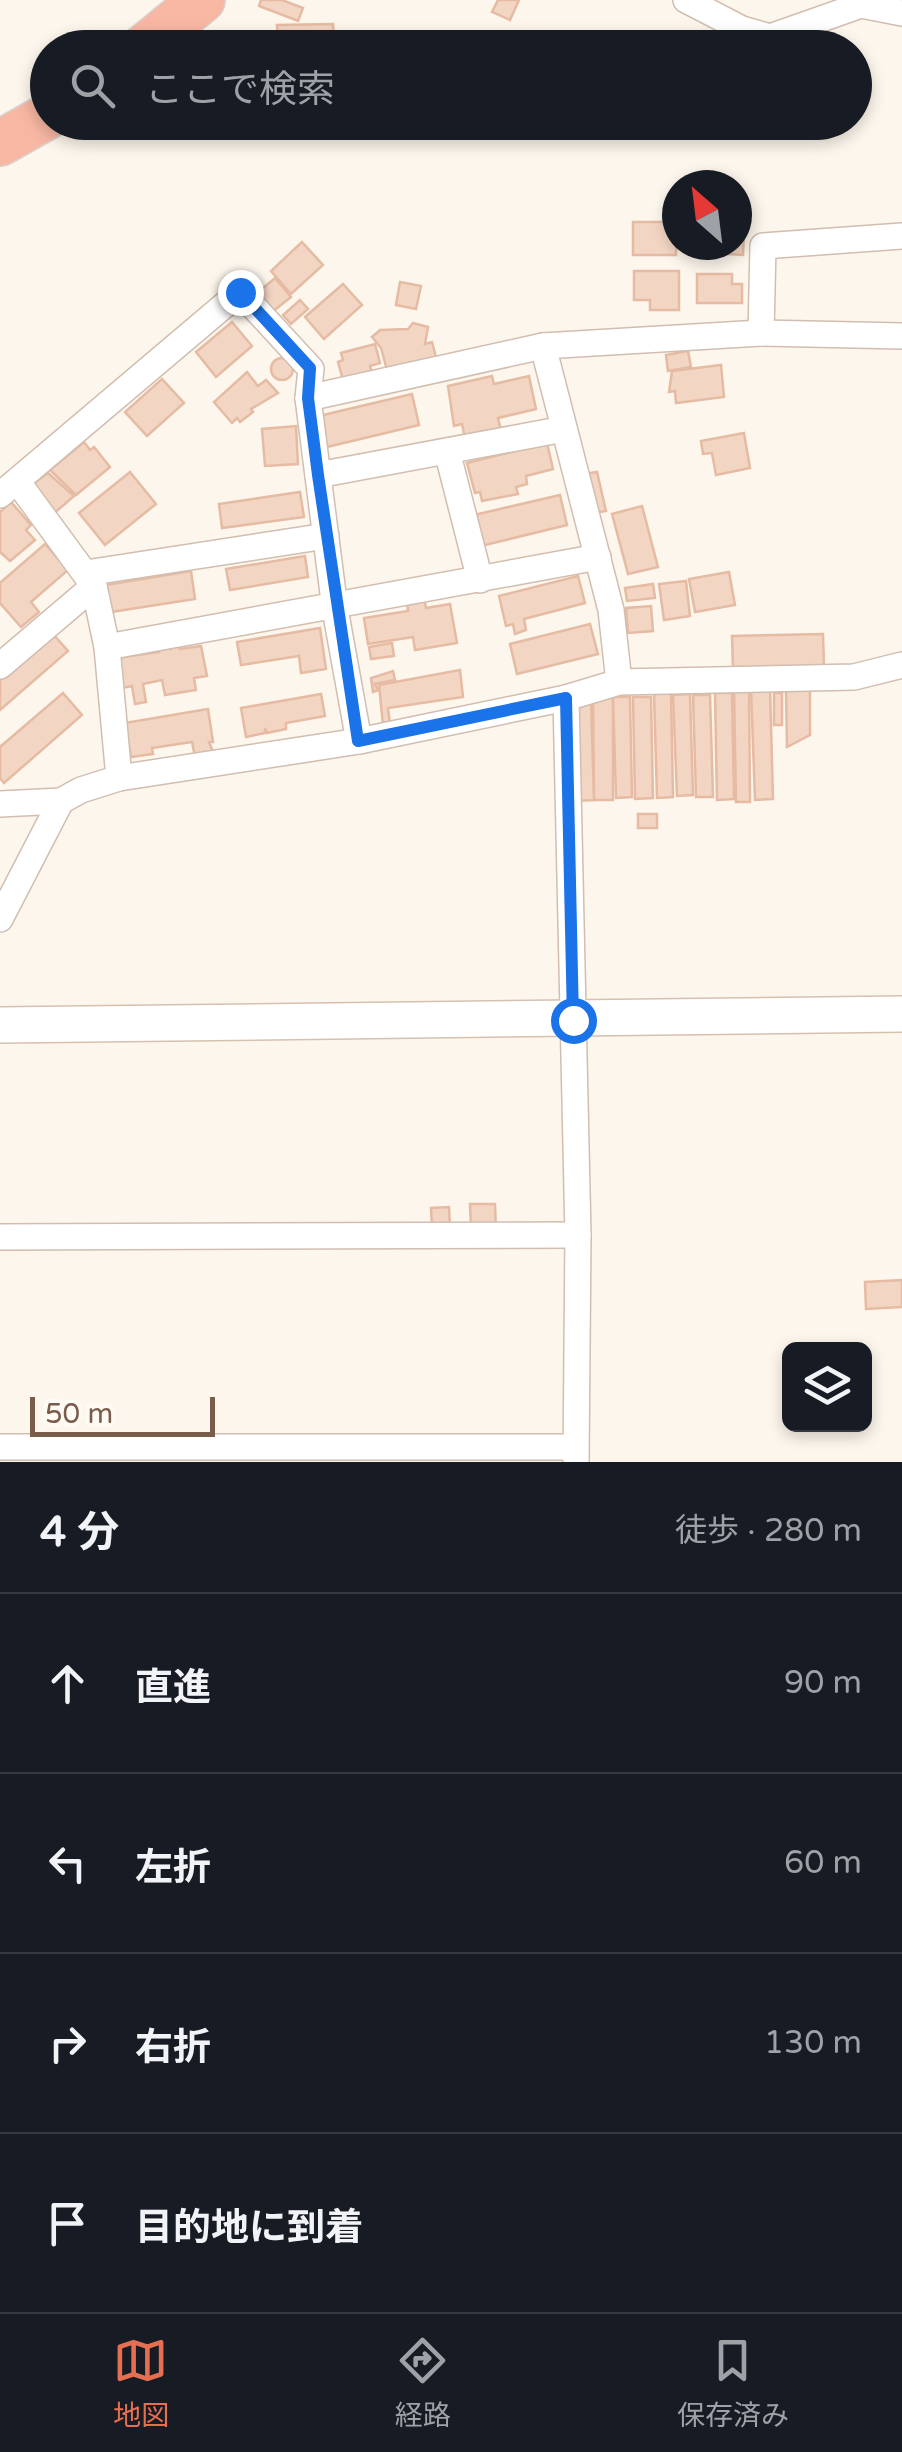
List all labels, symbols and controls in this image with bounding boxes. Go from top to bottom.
search box [30,30,872,140]
icon: search [65,58,120,113]
text: ここで検索 [145,67,335,113]
north arrow [662,170,752,260]
route end [218,270,264,316]
route start [551,998,597,1044]
map controls [782,1342,872,1432]
button: layers [782,1342,872,1432]
scale bar [30,1392,215,1436]
text: 50 m [45,1397,113,1431]
text: 4 分 [40,1507,119,1558]
text: 徒歩 · 280 m [675,1512,862,1550]
icon: ahead [40,1656,95,1711]
text: 90 m [784,1664,862,1702]
text: 直進 [135,1665,211,1711]
icon: left [40,1836,95,1891]
text: 60 m [784,1844,862,1882]
text: 左折 [135,1845,211,1891]
icon: right [40,2016,95,2071]
text: 130 m [764,2024,862,2062]
text: 右折 [135,2025,211,2071]
icon: arrive [40,2196,95,2251]
text: 目的地に到着 [135,2205,363,2251]
tab: 地図 [113,2333,169,2433]
tab: 経路 [395,2333,451,2433]
tab: 保存済み [677,2333,789,2433]

